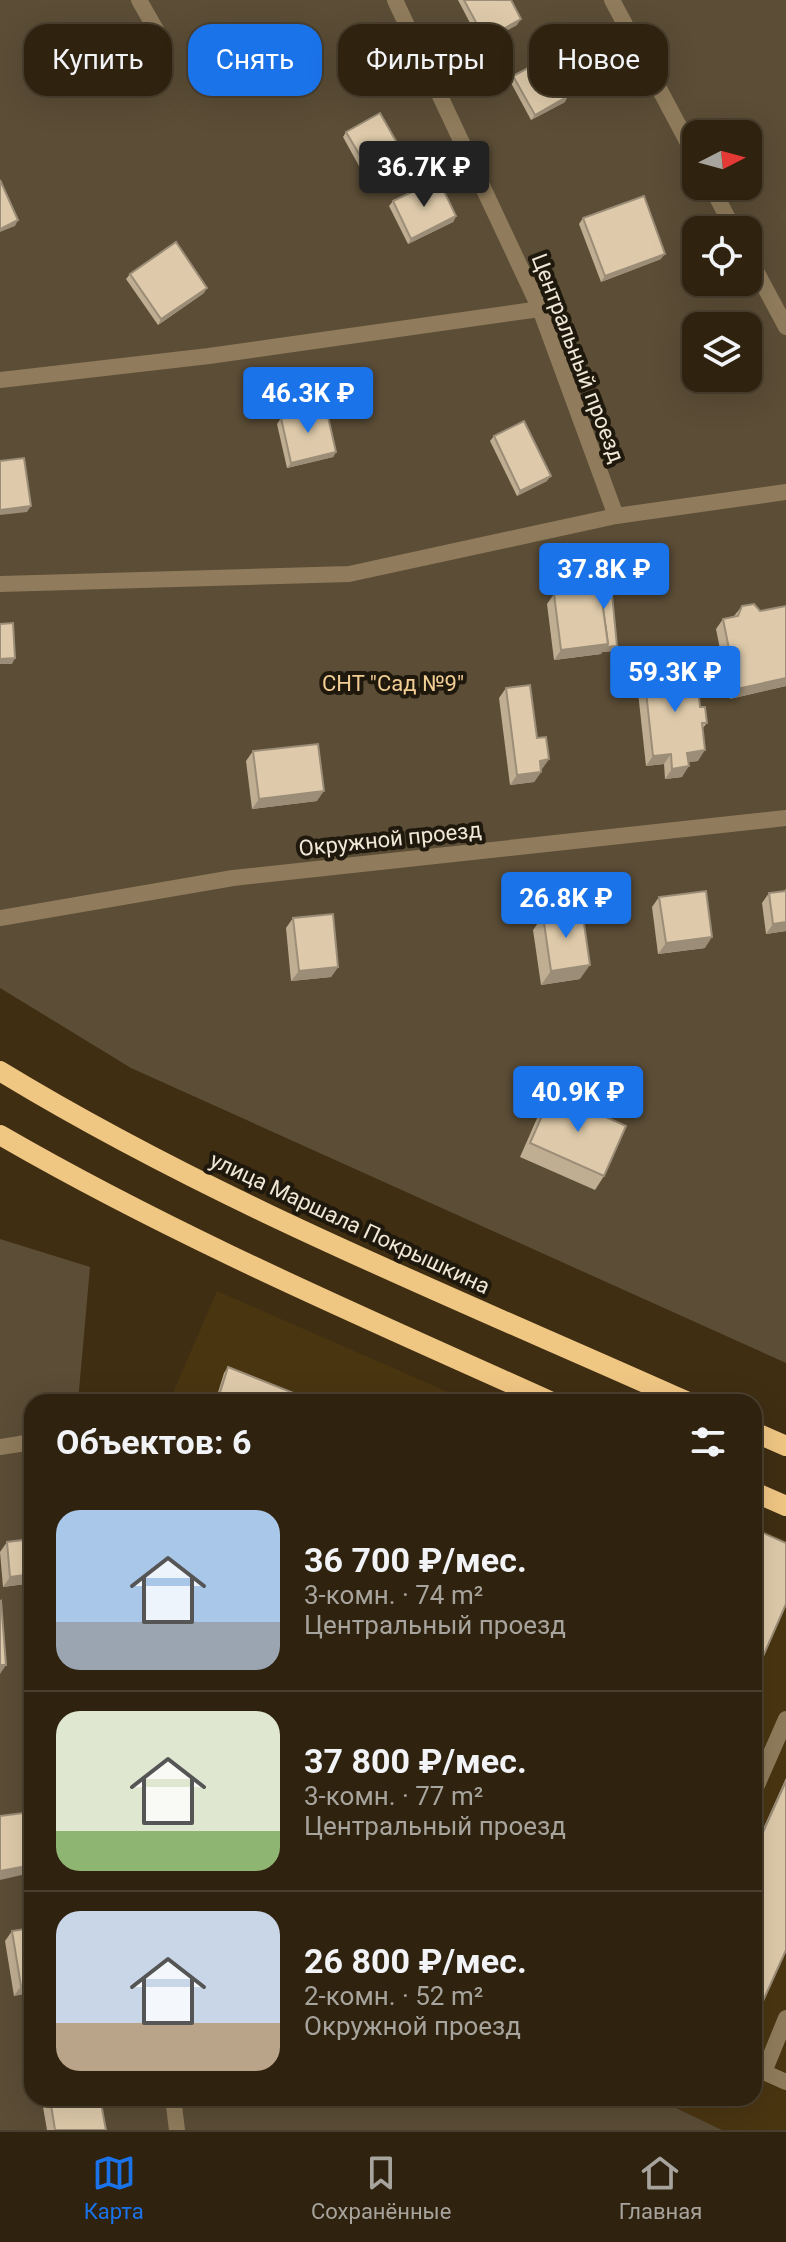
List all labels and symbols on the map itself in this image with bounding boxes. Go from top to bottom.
north arrow [682,120,762,200]
pin: 36.7K ₽ [350,141,498,209]
street label: Центральный проезд [527,250,629,466]
pin: 46.3K ₽ [234,367,382,435]
pin: 37.8K ₽ [530,543,678,611]
pin: 59.3K ₽ [601,646,749,714]
park label: СНТ "Сад №9" [322,671,464,696]
street label: Окружной проезд [297,817,483,861]
pin: 26.8K ₽ [492,872,640,940]
pin: 40.9K ₽ [504,1066,652,1134]
street label: улица Маршала Покрышкина [206,1147,494,1299]

